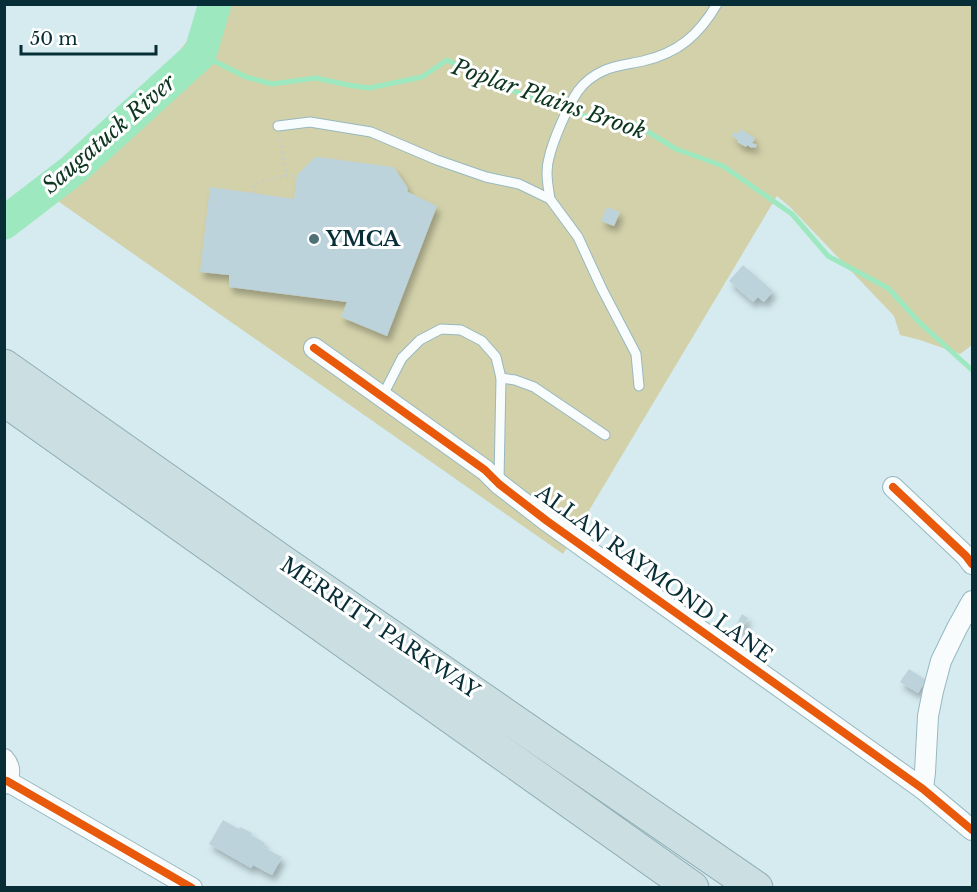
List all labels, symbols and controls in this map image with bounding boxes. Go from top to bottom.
scale bar [21,18,156,56]
text: 50 m [30,28,78,50]
water label: Poplar Plains Brook [448,53,649,145]
water label: Saugatuck River [37,68,182,199]
place label: YMCA [325,226,401,252]
marker: YMCA [307,232,321,246]
street label: ALLAN RAYMOND LANE [530,479,777,669]
street label: MERRITT PARKWAY [275,552,485,705]

